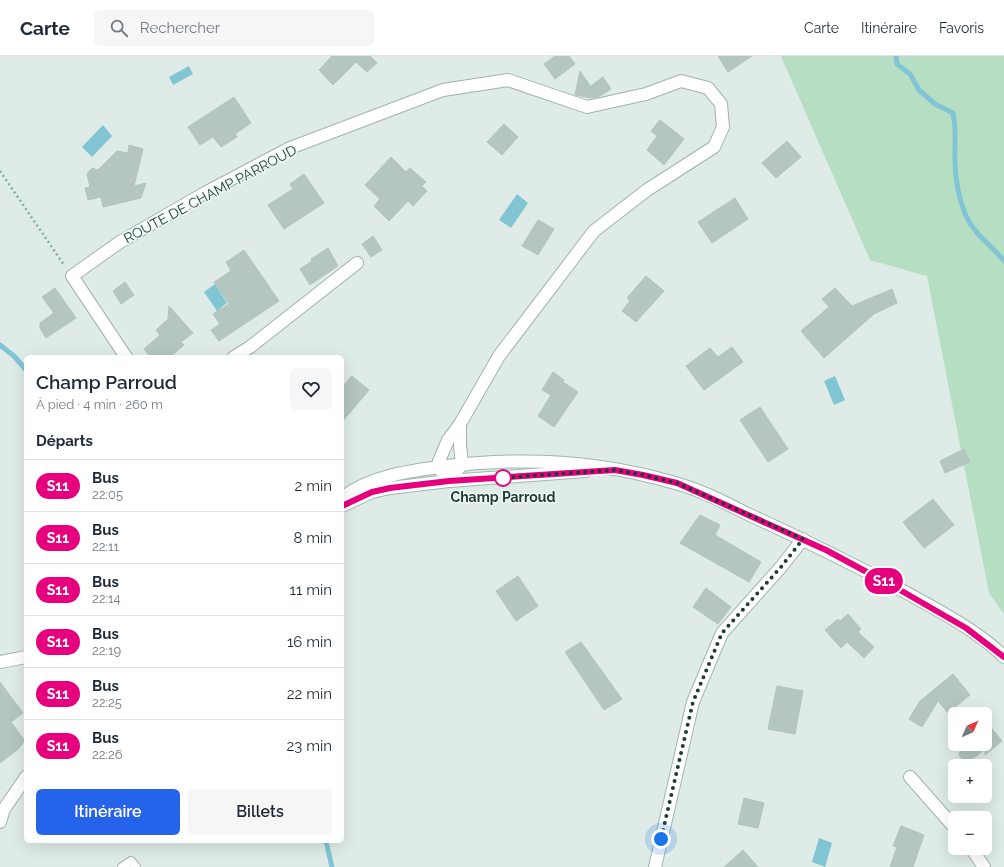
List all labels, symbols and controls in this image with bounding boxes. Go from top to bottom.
search box [94,10,374,46]
text: Carte [20,17,70,39]
icon: search [108,17,130,39]
text: Rechercher [140,19,220,37]
text: Carte [804,20,839,36]
text: Itinéraire [861,20,917,36]
text: Favoris [939,20,984,36]
street label: ROUTE DE CHAMP PARROUD [121,142,299,246]
button: heart [290,368,332,410]
text: Champ Parroud [36,371,177,393]
text: À pied · 4 min · 260 m [36,397,163,412]
text: Départs [36,432,93,450]
text: Bus [92,469,119,487]
marker: Champ Parroud [494,469,512,487]
text: 2 min [295,477,332,495]
text: S11 [47,478,69,494]
text: 22:05 [92,487,123,502]
place label: Champ Parroud [451,489,555,505]
text: Bus [92,521,119,539]
text: 8 min [293,529,332,547]
text: S11 [47,530,69,546]
text: 22:11 [92,539,119,554]
line badge: S11 [861,568,907,594]
text: Bus [92,573,119,591]
text: S11 [873,573,895,589]
text: 11 min [290,581,332,599]
text: S11 [47,582,69,598]
text: 22:14 [92,591,121,606]
text: Bus [92,625,119,643]
text: 16 min [287,633,332,651]
text: S11 [47,634,69,650]
text: 22:19 [92,643,121,658]
text: Bus [92,677,119,695]
text: 22 min [287,685,332,703]
text: S11 [47,686,69,702]
text: 22:25 [92,695,122,710]
north arrow [948,707,992,751]
map controls [948,707,992,855]
text: Bus [92,729,119,747]
text: 23 min [287,737,332,755]
text: S11 [47,738,69,754]
text: 22:26 [92,747,123,762]
button: + [948,759,992,803]
button: Itinéraire [36,789,180,835]
button: Billets [188,789,332,835]
button: − [948,811,992,855]
your location [651,829,671,849]

